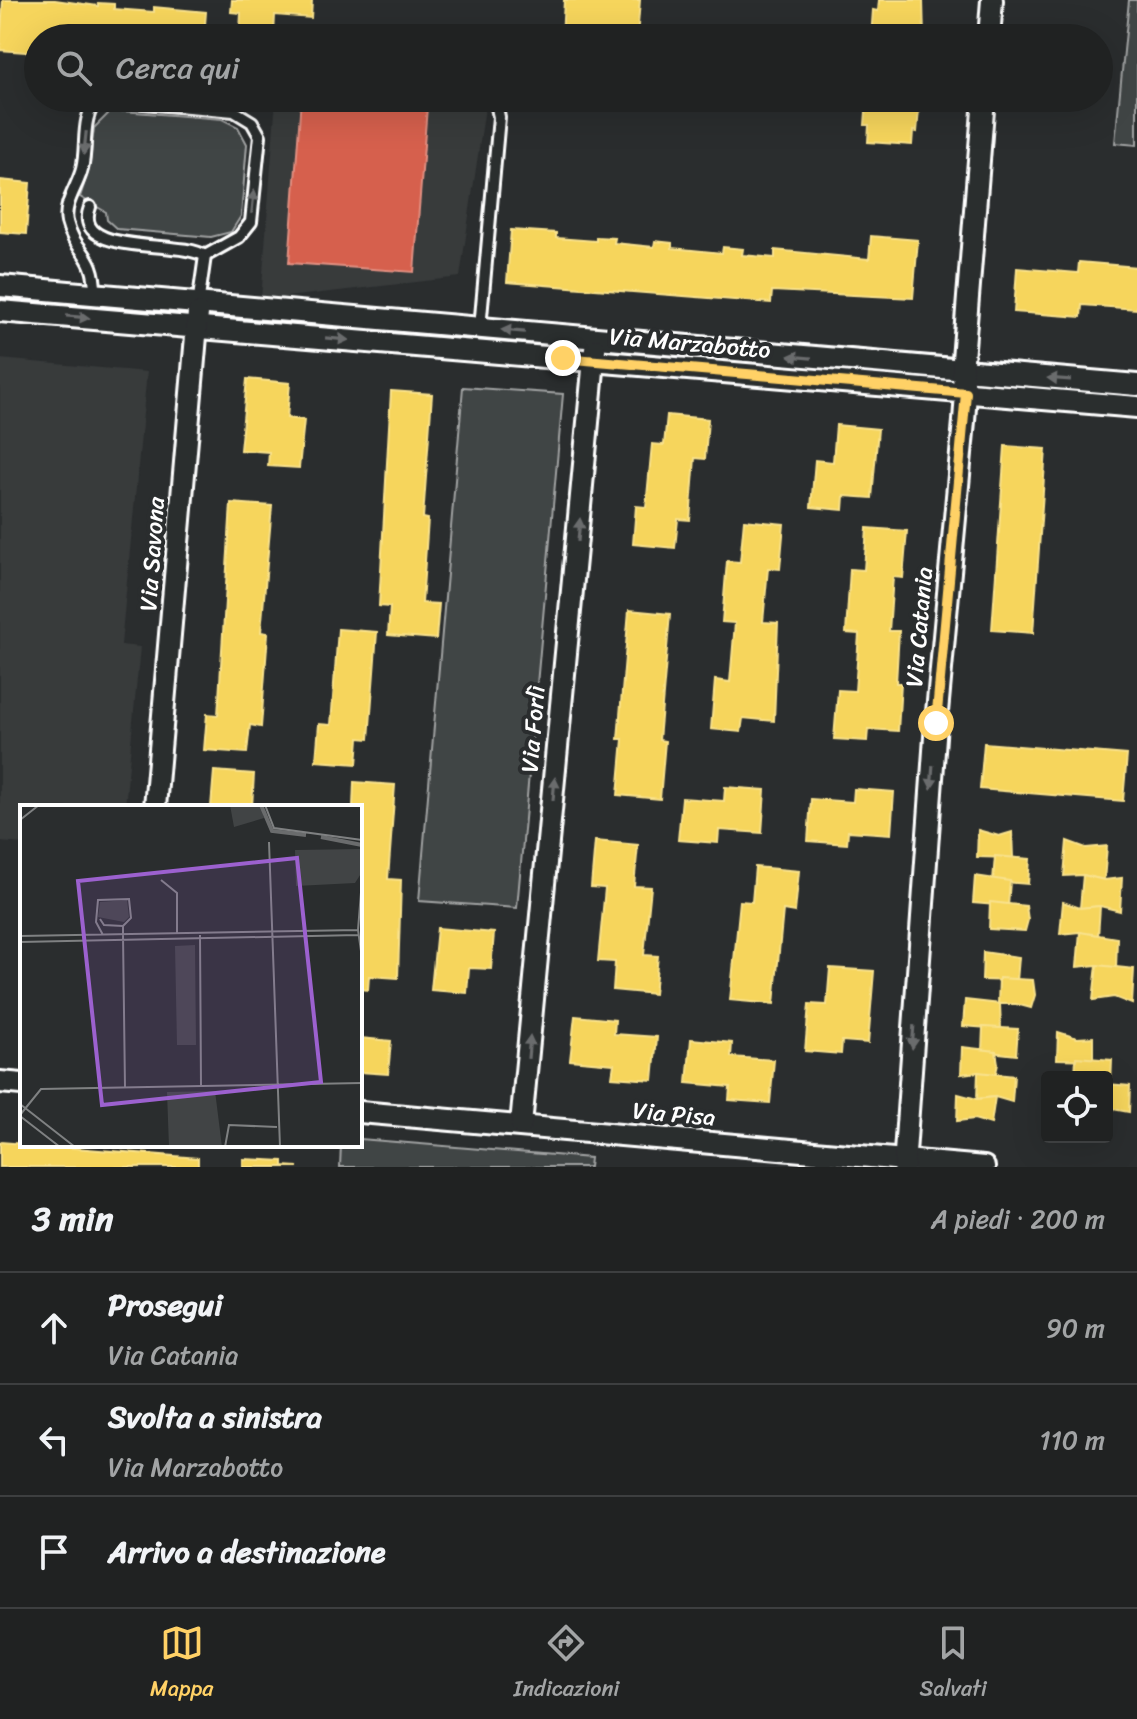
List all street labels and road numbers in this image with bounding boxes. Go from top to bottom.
street label: Via Marzabotto [608,315,773,371]
street label: Via Savona [127,494,177,613]
street label: Via Catania [893,565,945,689]
street label: Via Forlì [508,683,558,774]
street label: Via Pisa [631,1089,717,1139]

